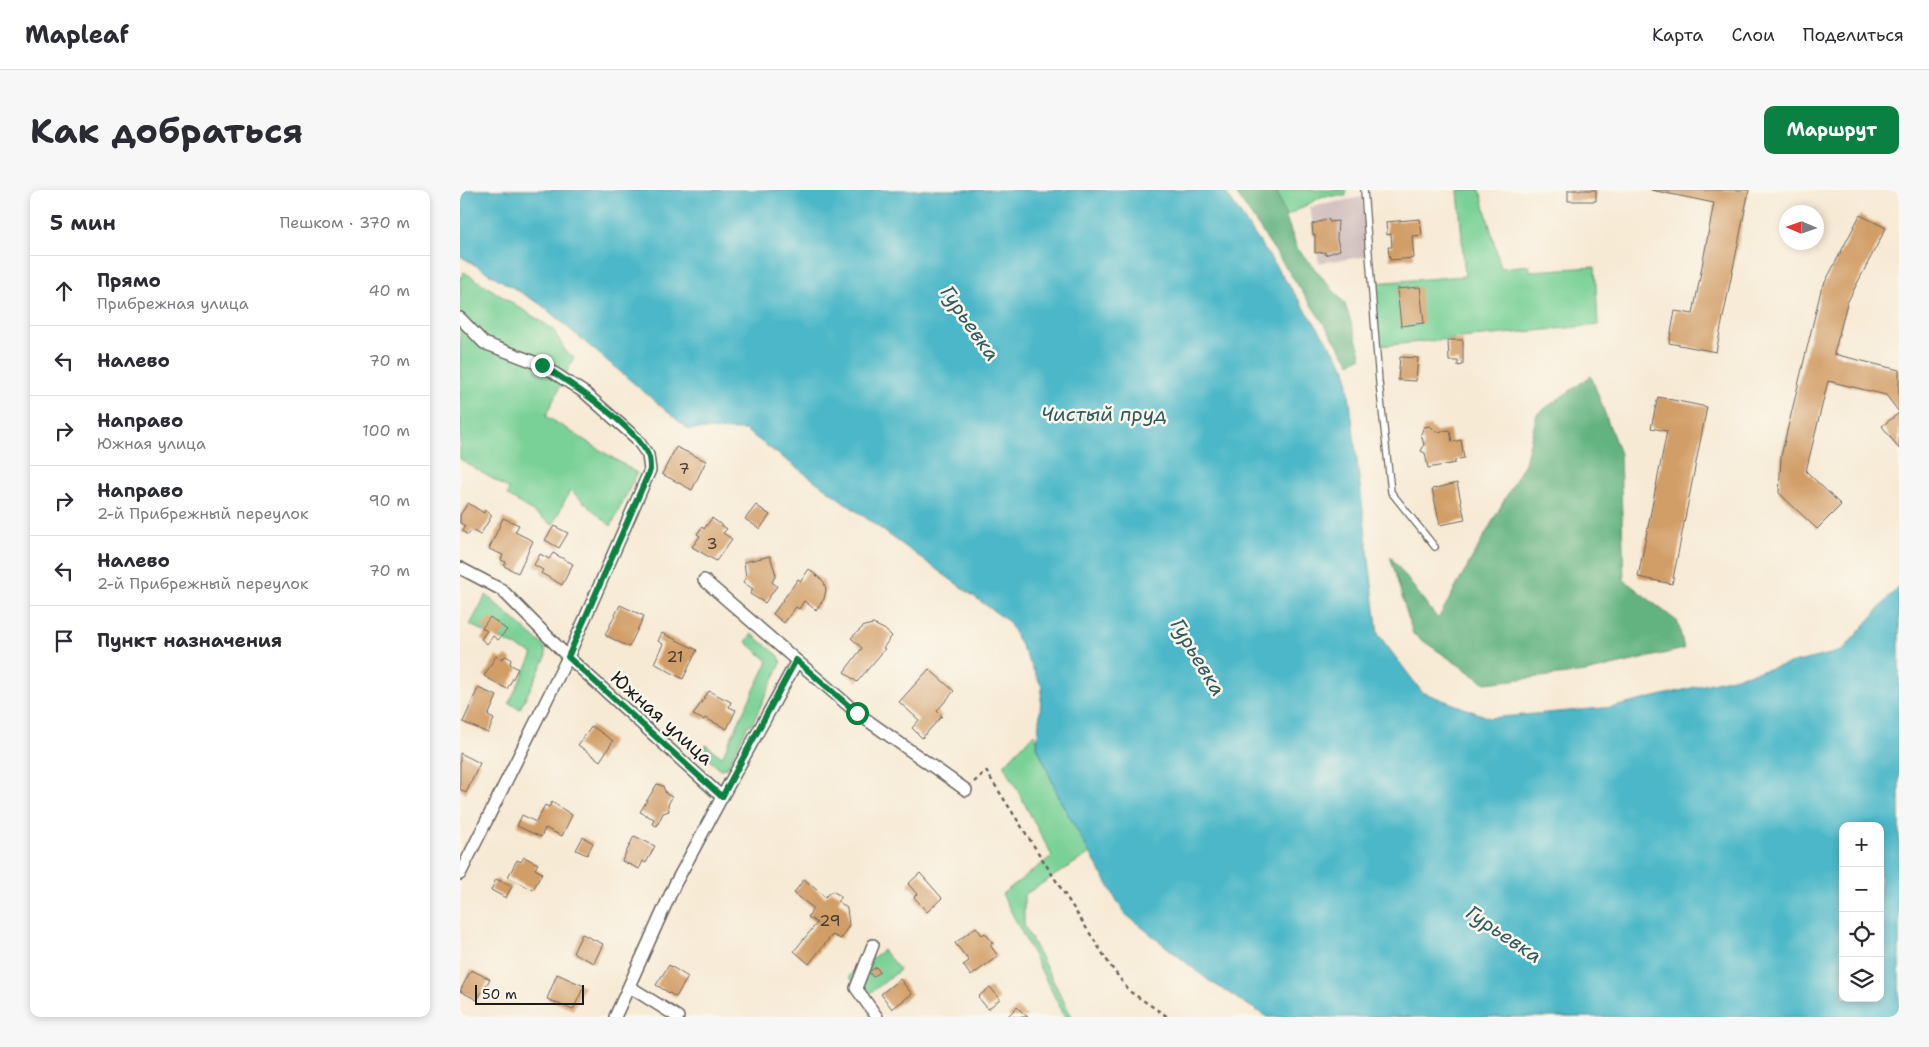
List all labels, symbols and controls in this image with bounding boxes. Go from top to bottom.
text: Mapleaf [25,19,129,51]
text: Карта [1652,23,1703,47]
text: Слои [1731,23,1775,47]
text: Поделиться [1803,23,1904,47]
button: Маршрут [1764,106,1899,154]
text: Как добраться [30,107,303,154]
north arrow [1779,205,1824,250]
text: 5 мин [50,209,116,237]
text: Пешком · 370 m [280,212,410,233]
text: Прямо [97,268,161,293]
icon: ahead [50,277,78,305]
text: 40 m [368,280,410,301]
water label: Гурьевка [935,280,1005,366]
text: Прибрежная улица [97,293,249,314]
icon: left [50,347,78,375]
text: Налево [97,348,170,373]
text: 70 m [369,350,410,371]
route end [531,354,554,377]
water label: Чистый пруд [1041,401,1167,427]
text: Направо [97,408,183,433]
icon: right [50,417,78,445]
text: 100 m [362,420,410,441]
text: Южная улица [97,433,206,454]
house number: 7 [678,458,690,479]
text: Направо [97,478,183,503]
icon: right [50,487,78,515]
text: 90 m [369,490,410,511]
text: 2-й Прибрежный переулок [97,503,308,524]
house number: 3 [706,533,718,554]
text: Налево [97,548,170,573]
icon: left [50,557,78,585]
text: 70 m [369,560,410,581]
text: 2-й Прибрежный переулок [97,573,308,594]
water label: Гурьевка [1165,613,1231,701]
icon: arrive [50,627,78,655]
text: Пункт назначения [97,628,282,653]
house number: 21 [666,646,684,667]
street label: Южная улица [606,665,719,771]
route start [846,702,869,725]
map controls [1839,822,1884,1002]
button: + [1839,822,1884,867]
button: − [1839,867,1884,912]
water label: Гурьевка [1461,899,1547,969]
house number: 29 [819,910,841,931]
button: locate [1839,912,1884,957]
button: layers [1839,957,1884,1002]
scale bar [475,982,584,1005]
text: 50 m [482,985,517,1003]

